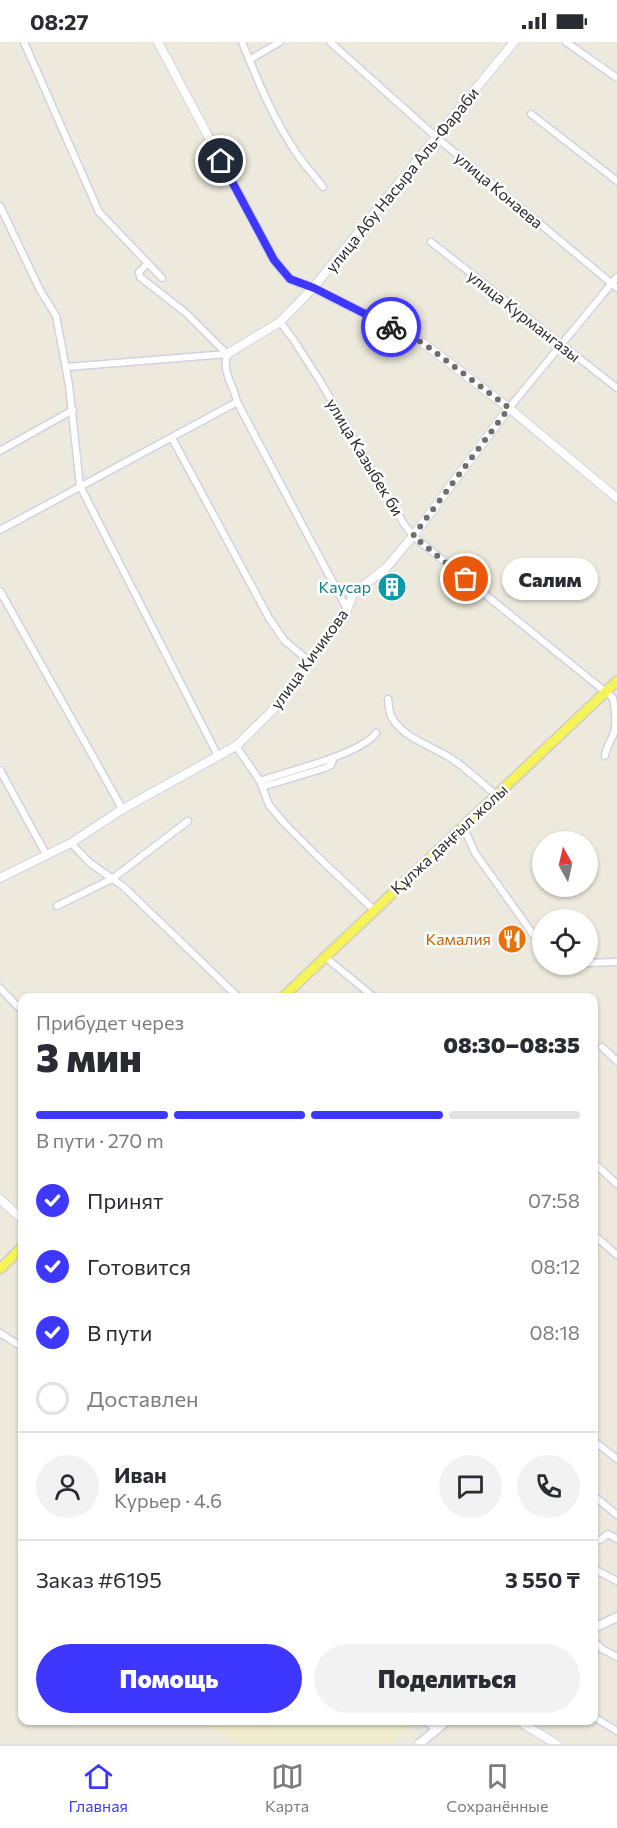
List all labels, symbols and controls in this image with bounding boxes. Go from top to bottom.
text: 08:27 [30,8,89,35]
street label: улица Абу Насыра Аль-Фараби [321,83,482,276]
pin [195,135,246,186]
icon: home [204,144,237,177]
street label: улица Конаева [451,147,547,232]
street label: улица Курмангазы [464,266,585,366]
courier [361,297,421,357]
icon: bike [375,311,408,344]
street label: улица Казыбек би [323,394,408,519]
pin [440,553,491,604]
callout: Салим [502,558,598,600]
icon: bag [449,562,482,595]
text: Салим [518,567,582,591]
building icon: Каусар [376,571,408,603]
place label: Каусар [319,577,371,596]
street label: улица Кичикова [266,605,351,712]
street label: Құлжа даңғыл жолы [386,780,511,898]
north arrow [532,831,598,897]
map controls [532,831,598,975]
button: locate [532,909,598,975]
restaurant icon: Камалия [496,923,528,955]
place label: Камалия [425,929,491,948]
text: Прибудет через [36,1010,184,1034]
text: 08:30–08:35 [443,1031,580,1058]
text: 3 мин [36,1032,142,1080]
text: В пути · 270 m [36,1128,164,1152]
icon: check [36,1184,69,1217]
text: Принят [87,1187,163,1214]
text: 07:58 [528,1188,580,1212]
icon: check [36,1250,69,1283]
text: Готовится [87,1253,191,1280]
text: 08:12 [530,1254,580,1278]
icon: check [36,1316,69,1349]
text: В пути [87,1319,152,1346]
text: 08:18 [529,1320,580,1344]
text: Доставлен [87,1385,199,1412]
button: person [36,1455,99,1518]
button: chat [439,1455,502,1518]
button: phone [517,1455,580,1518]
text: Иван [114,1461,167,1488]
text: Курьер · 4.6 [114,1488,222,1512]
text: Заказ #6195 [36,1566,162,1593]
text: 3 550 ₸ [505,1566,580,1593]
button: Помощь [36,1644,302,1713]
button: Поделиться [314,1644,580,1713]
tab: Главная [69,1760,128,1815]
tab: Карта [265,1760,309,1815]
tab: Сохранённые [446,1760,548,1815]

